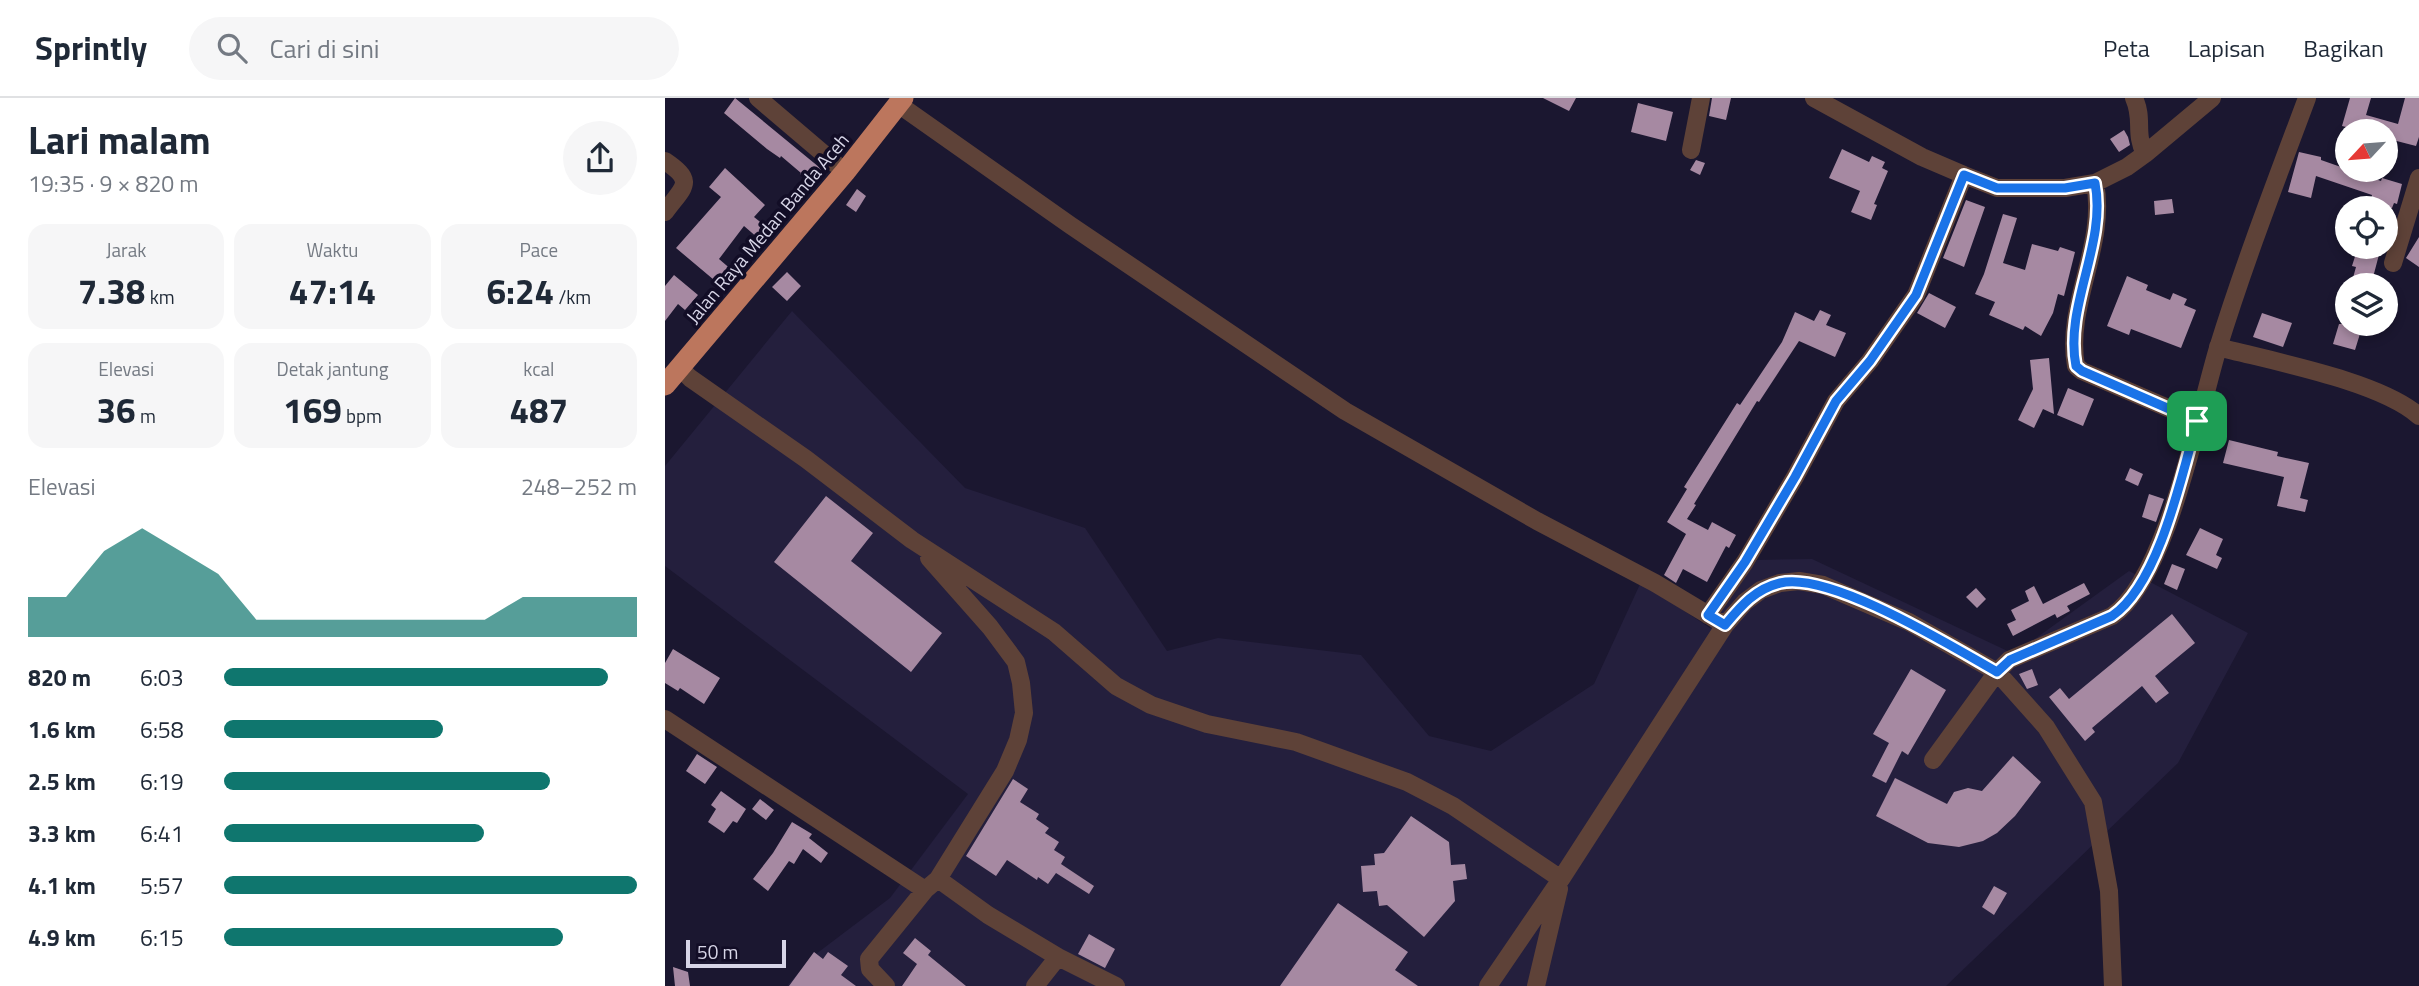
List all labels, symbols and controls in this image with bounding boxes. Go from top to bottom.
search box [189,17,679,80]
text: Sprintly [35,23,147,73]
icon: search [213,29,251,67]
text: Cari di sini [269,29,380,68]
text: Peta [2103,30,2150,66]
text: Lapisan [2188,30,2265,66]
text: Bagikan [2303,30,2384,66]
text: Lari malam [28,111,211,169]
north arrow [2335,119,2397,182]
map controls [2335,119,2398,336]
button: share [563,121,637,195]
street label: Jalan Raya Medan Banda Aceh [678,126,856,330]
text: 19:35 · 9 × 820 m [28,166,198,201]
button: locate [2335,196,2398,259]
text: Jarak [106,235,146,264]
text: Waktu [307,235,358,264]
text: Pace [520,235,558,264]
text: 7.38 [78,264,145,318]
text: 47:14 [289,264,376,318]
text: 6:24 [486,264,554,318]
button: layers [2335,273,2398,336]
text: km [145,282,175,311]
text: /km [554,282,591,311]
text: Elevasi [98,354,154,383]
text: Detak jantung [277,354,388,383]
text: kcal [523,354,554,383]
text: 36 [97,383,136,437]
text: 169 [283,383,342,437]
text: 487 [509,383,568,437]
pin [2167,391,2227,451]
text: m [136,401,156,430]
text: bpm [342,401,382,430]
icon: arrive [2178,402,2216,440]
text: Elevasi [28,469,96,504]
text: 248–252 m [521,469,637,504]
text: 820 m [28,660,91,695]
text: 6:03 [140,660,184,695]
text: 1.6 km [28,712,96,747]
text: 6:58 [140,712,184,747]
text: 2.5 km [28,764,96,799]
text: 6:19 [140,764,184,799]
text: 3.3 km [28,816,96,851]
text: 6:41 [140,816,184,851]
text: 4.1 km [28,868,96,903]
text: 5:57 [140,868,184,903]
text: 4.9 km [28,920,96,955]
text: 6:15 [140,920,184,955]
scale bar [686,937,786,969]
text: 50 m [697,937,738,966]

